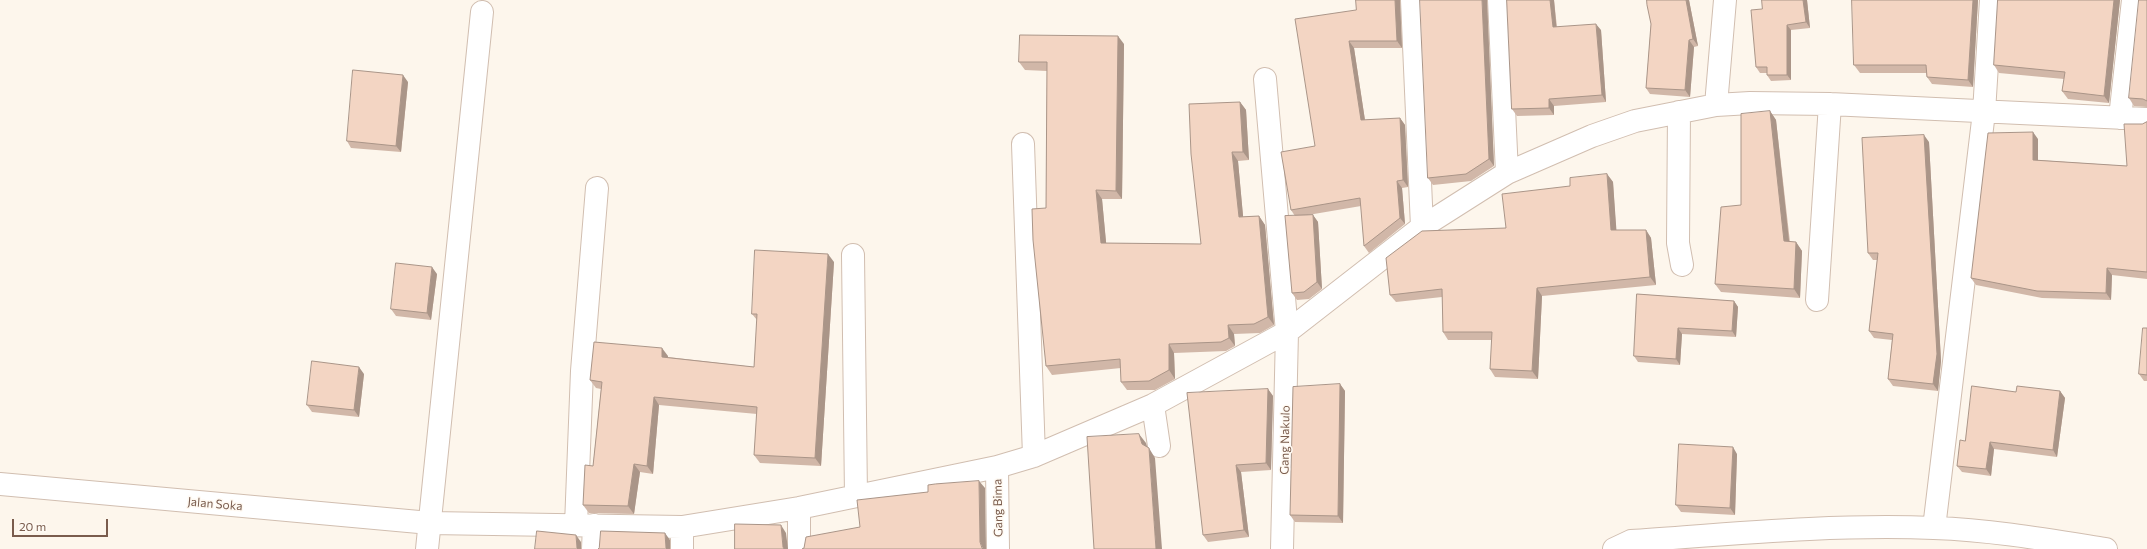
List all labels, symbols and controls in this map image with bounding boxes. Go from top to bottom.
street label: Gang Nakulo [1277,405,1293,475]
street label: Gang Bima [990,479,1006,537]
street label: Jalan Soka [187,494,243,514]
scale bar [14,511,110,537]
text: 20 m [19,519,46,533]

